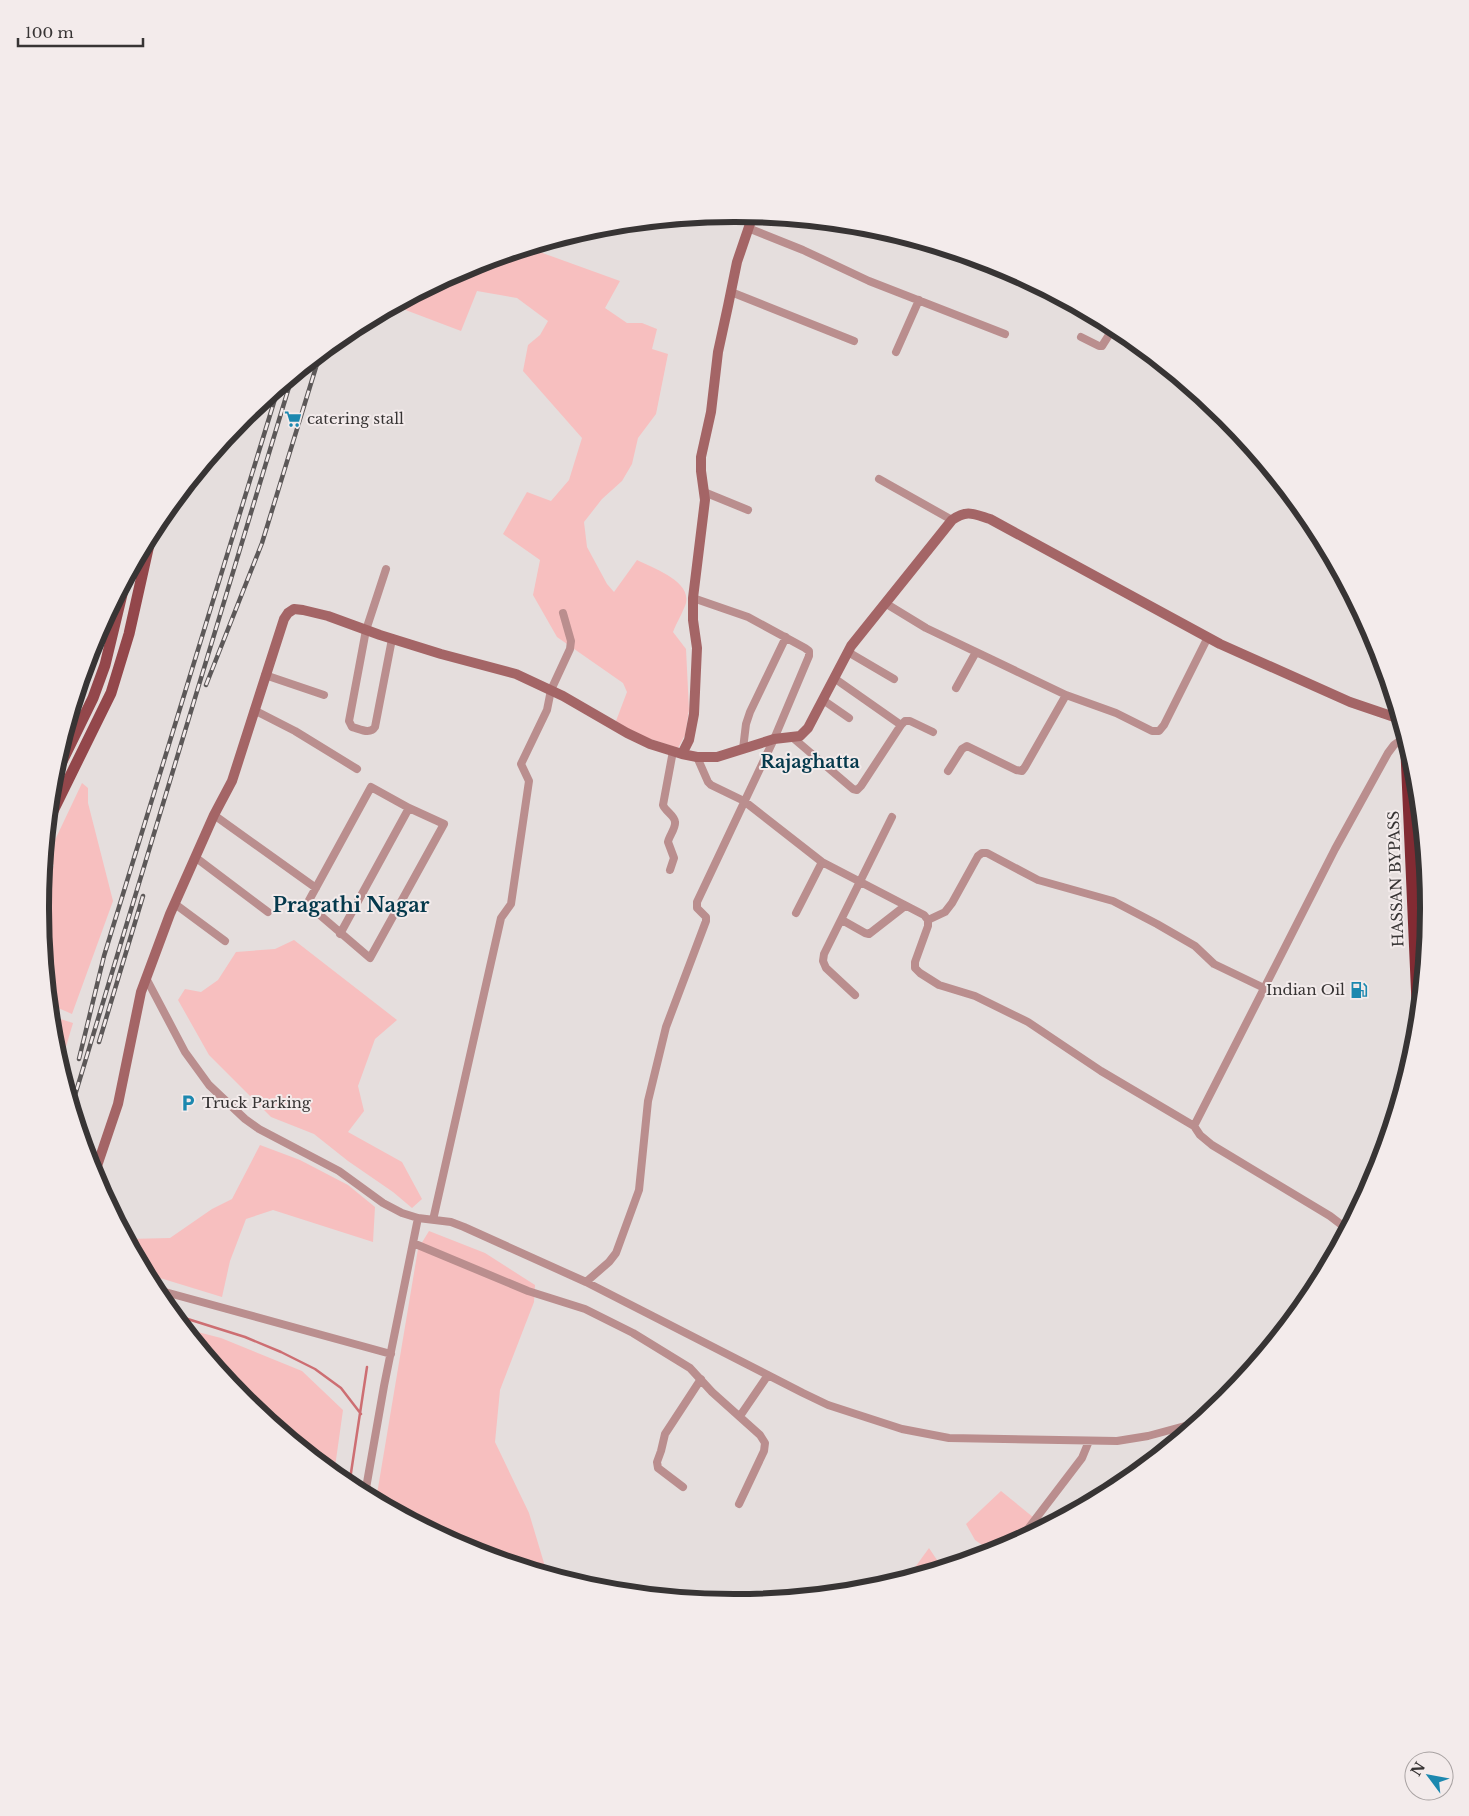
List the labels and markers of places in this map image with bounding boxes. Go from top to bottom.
supermarket icon: catering stall [283,409,303,429]
place label: catering stall [307,409,404,428]
place label: Indian Oil [1266,980,1345,999]
fuel station icon: Indian Oil [1349,980,1369,1000]
parking icon: Truck Parking [178,1093,198,1113]
place label: Truck Parking [202,1093,312,1112]

